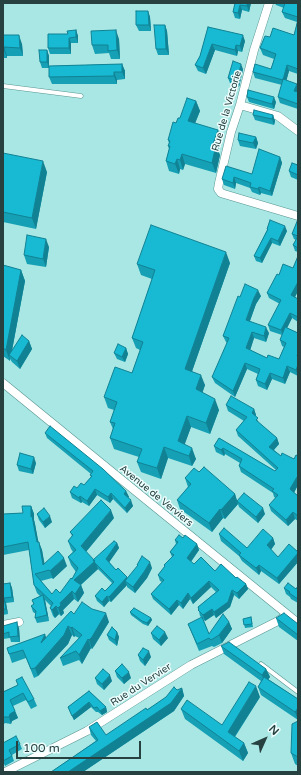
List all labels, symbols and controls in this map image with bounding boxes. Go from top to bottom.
street label: Rue de la Victorie [210,69,244,153]
street label: Avenue de Verviers [117,463,195,529]
street label: Rue du Vervier [109,661,173,709]
north arrow [245,719,285,759]
text: N [266,722,282,738]
scale bar [18,733,143,759]
text: 100 m [23,741,60,755]

